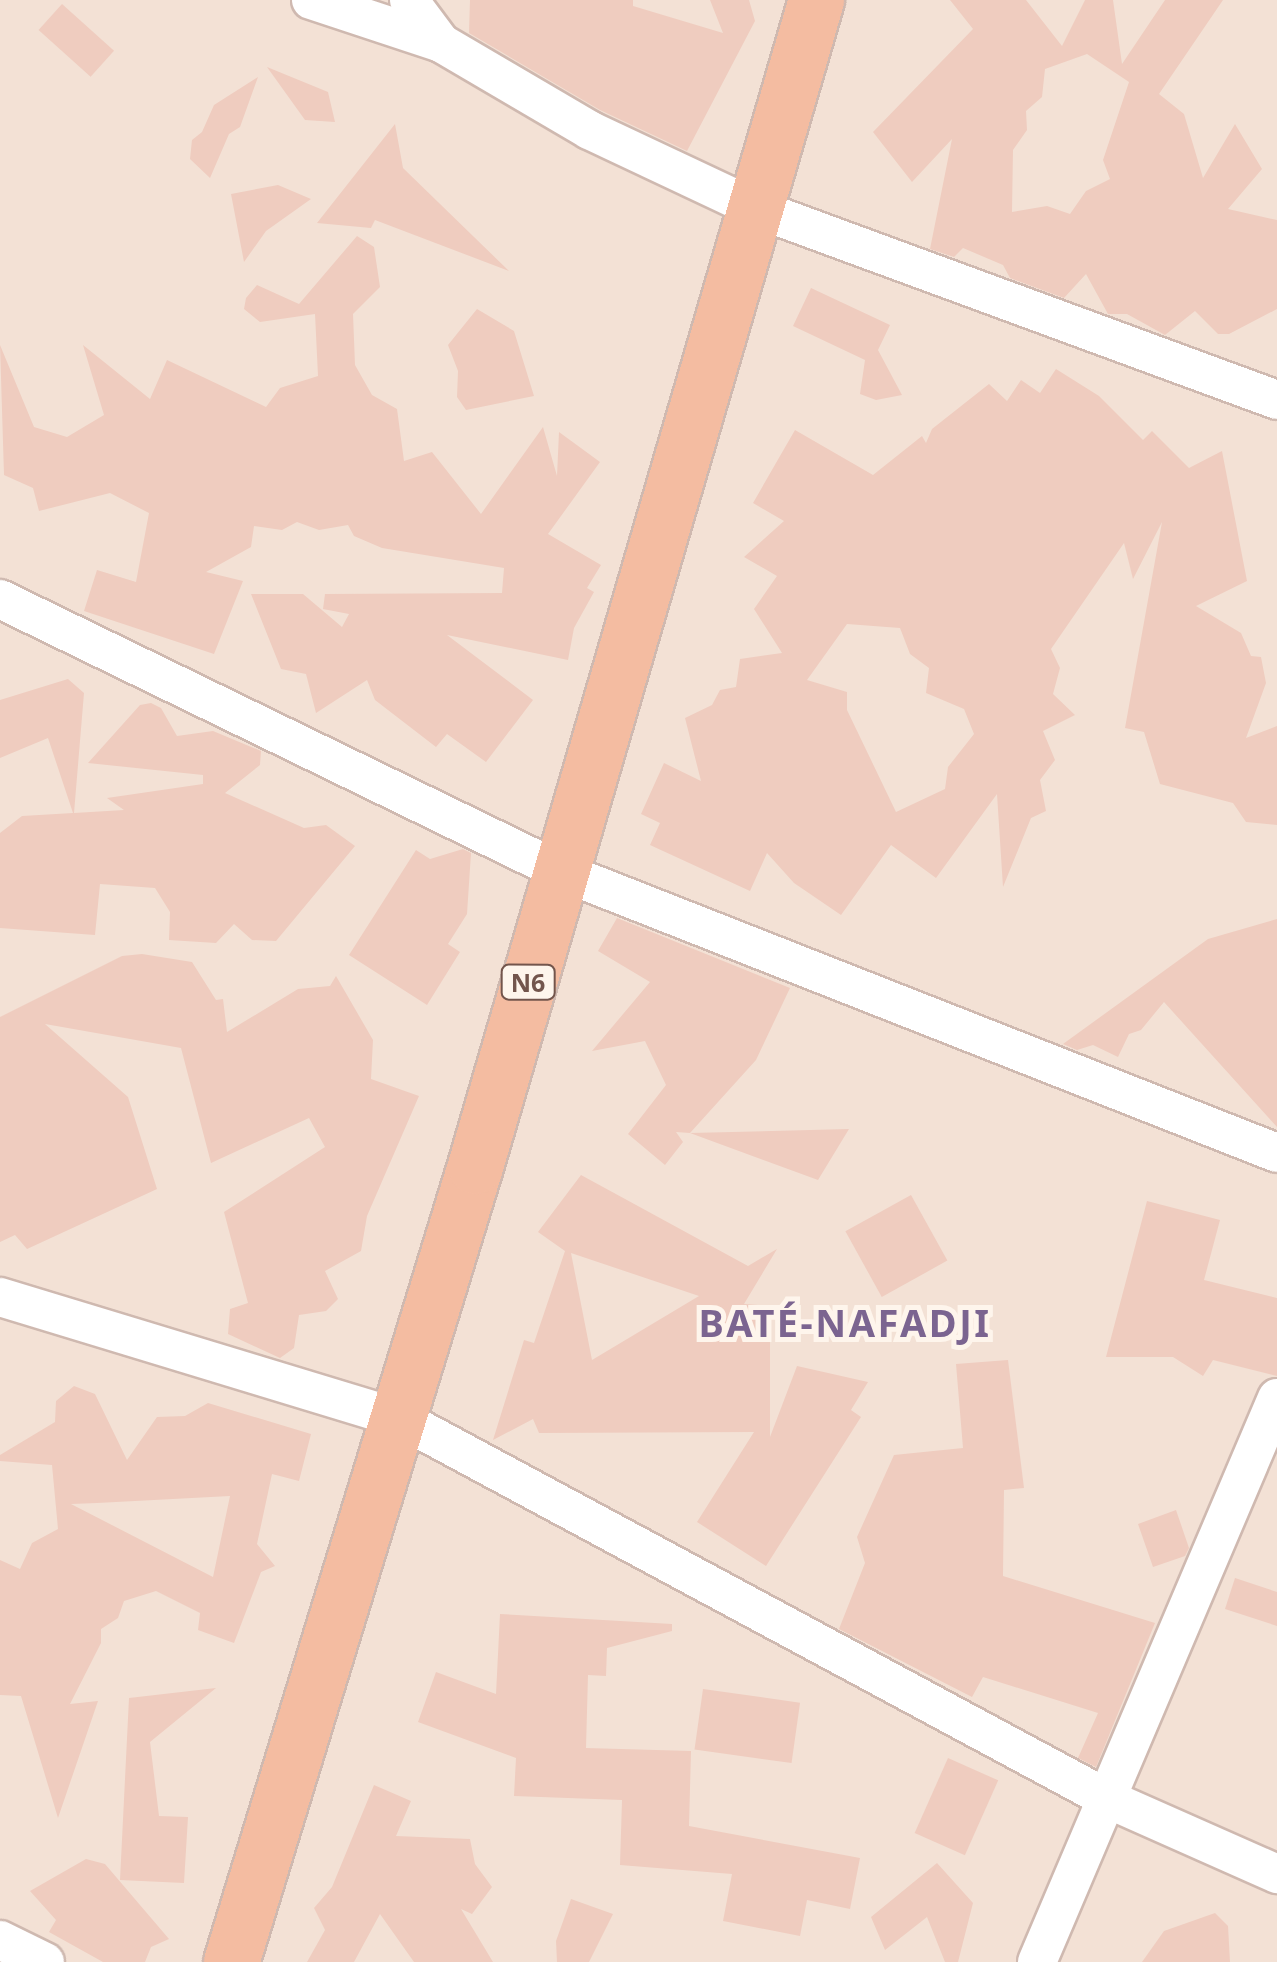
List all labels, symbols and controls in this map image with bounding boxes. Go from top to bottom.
road number: N6 [500,962,556,1002]
district label: BATÉ-NAFADJI [698,1300,992,1346]

